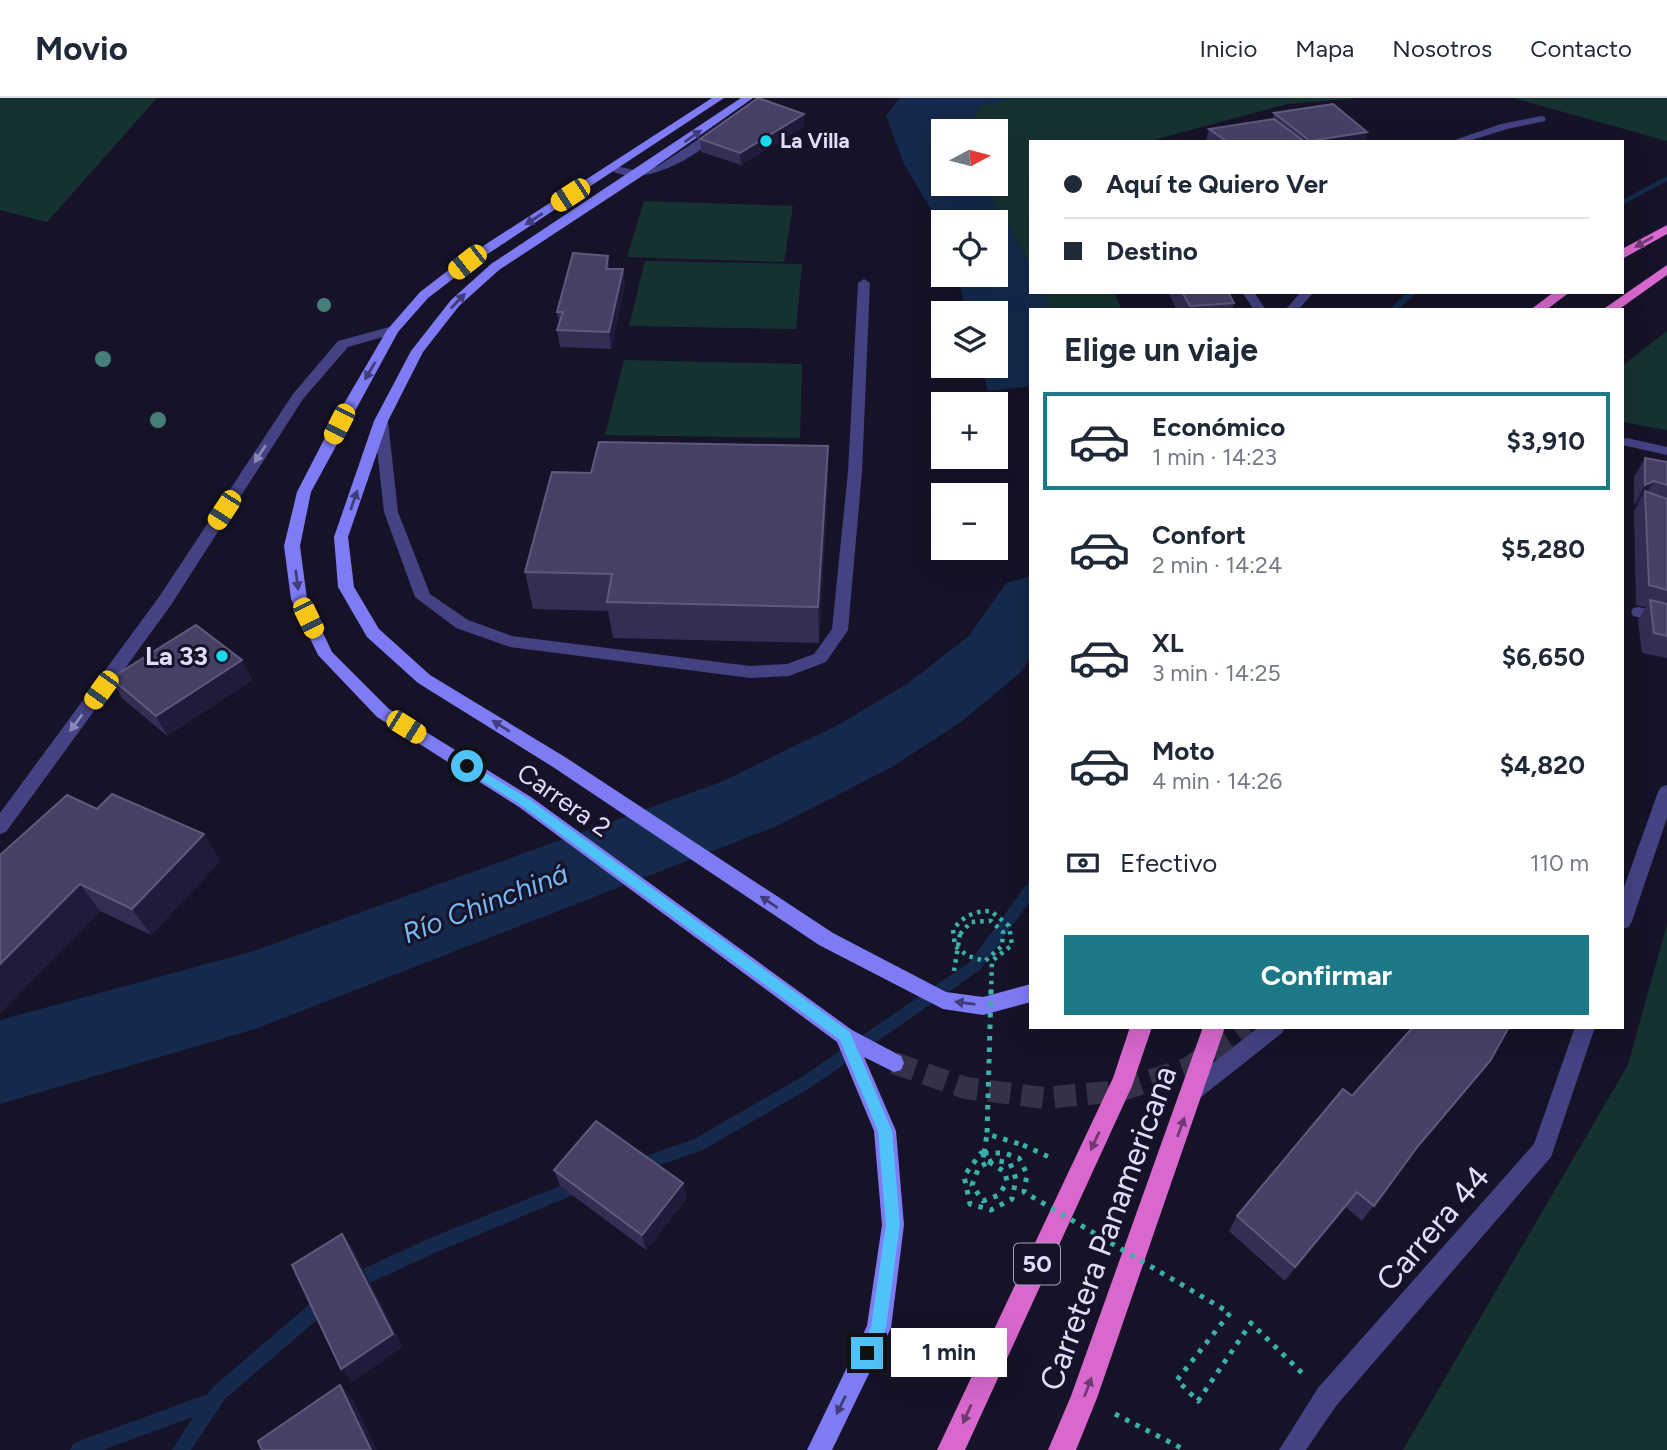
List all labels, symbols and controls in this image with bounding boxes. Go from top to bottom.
text: Movio [35,29,128,68]
text: Inicio [1199,34,1257,63]
text: Mapa [1295,34,1354,63]
text: Nosotros [1392,34,1492,63]
text: Contacto [1530,34,1632,63]
north arrow [931,119,1008,196]
map controls [931,119,1008,560]
place label: La Villa [780,128,850,153]
one-way arrow [684,129,702,143]
marker: La Villa [758,133,774,149]
text: Aquí te Quiero Ver [1106,168,1328,200]
car [547,175,594,215]
button: locate [931,210,1008,287]
one-way arrow [524,212,543,225]
text: Destino [1106,235,1198,267]
one-way arrow [1635,236,1654,248]
car [444,241,491,283]
one-way arrow [450,293,466,309]
button: layers [931,301,1008,378]
text: Elige un viaje [1064,331,1258,369]
one-way arrow [363,361,376,380]
button: + [931,392,1008,469]
car [321,401,358,447]
icon: car [1068,410,1131,473]
text: Económico [1152,411,1285,443]
text: $3,910 [1507,425,1585,457]
text: 1 min · 14:23 [1152,443,1277,471]
one-way arrow [254,445,267,464]
button: − [931,483,1008,560]
car [204,487,245,533]
one-way arrow [349,490,360,511]
icon: car [1068,518,1131,581]
text: Confort [1152,519,1246,551]
text: $5,280 [1501,533,1585,565]
text: 2 min · 14:24 [1152,551,1282,579]
one-way arrow [291,569,302,591]
car [290,595,327,641]
icon: car [1068,626,1131,689]
text: XL [1152,627,1184,659]
place label: La 33 [145,640,208,672]
text: $6,650 [1502,641,1585,673]
marker: La 33 [214,648,230,664]
text: 3 min · 14:25 [1152,659,1281,687]
car [81,667,122,713]
car [383,707,430,747]
one-way arrow [70,714,84,732]
one-way arrow [491,720,510,733]
icon: car [1068,734,1131,797]
text: Moto [1152,735,1215,767]
text: $4,820 [1500,749,1585,781]
route start [451,750,483,782]
street label: Carrera 2 [511,756,617,844]
text: 4 min · 14:26 [1152,767,1282,795]
icon: cash [1064,844,1102,882]
text: Efectivo [1120,847,1217,879]
text: 110 m [1530,849,1589,877]
water label: Río Chinchiná [397,856,573,950]
one-way arrow [759,895,779,908]
button: Confirmar [1064,935,1589,1015]
one-way arrow [953,997,975,1008]
street label: Carretera Panamericana [1032,1061,1184,1395]
one-way arrow [1176,1116,1187,1137]
one-way arrow [1089,1131,1101,1151]
street label: Carrera 44 [1368,1158,1498,1298]
road number: 50 [1014,1244,1060,1284]
callout: 1 min [892,1328,1007,1378]
route end [851,1337,883,1369]
text: 1 min [922,1338,976,1366]
one-way arrow [1082,1376,1093,1397]
one-way arrow [836,1395,847,1415]
one-way arrow [961,1403,972,1424]

